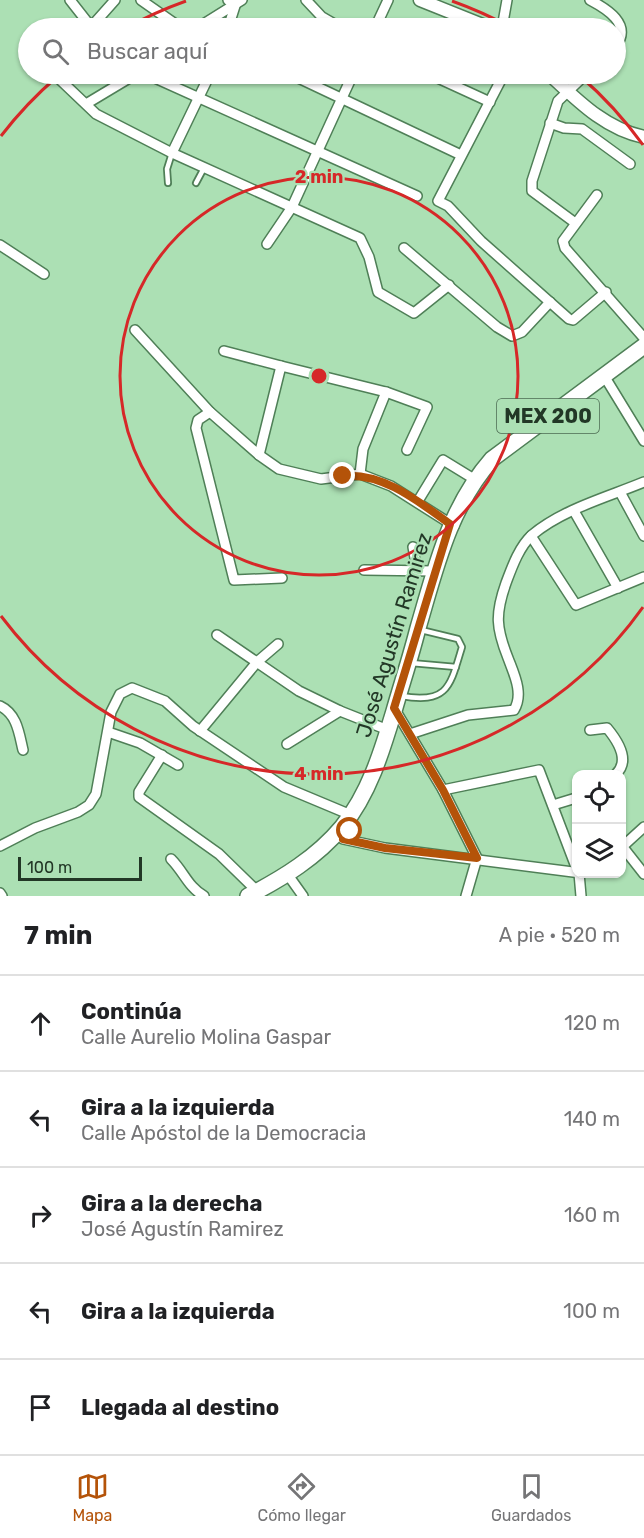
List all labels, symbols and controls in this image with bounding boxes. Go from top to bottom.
search box [18,18,626,84]
icon: search [39,35,72,68]
text: Buscar aquí [87,38,208,65]
text: 2 min [295,166,343,188]
centre of rings [309,366,329,386]
road number: MEX 200 [497,399,599,433]
route end [329,462,355,488]
street label: José Agustín Ramirez [350,529,437,740]
text: 4 min [294,763,344,785]
map controls [572,770,626,878]
button: locate [572,770,626,824]
route start [336,817,362,843]
button: layers [572,824,626,878]
scale bar [18,854,142,881]
text: 100 m [27,858,72,877]
text: 7 min [24,920,92,951]
text: A pie · 520 m [499,923,620,947]
text: Continúa [81,998,182,1025]
icon: ahead [24,1007,57,1040]
text: 120 m [564,1011,620,1035]
text: Calle Aurelio Molina Gaspar [81,1025,331,1049]
text: Gira a la izquierda [81,1094,275,1121]
icon: left [24,1103,57,1136]
text: 140 m [564,1107,620,1131]
text: Calle Apóstol de la Democracia [81,1121,366,1145]
text: Gira a la derecha [81,1190,262,1217]
icon: right [24,1199,57,1232]
text: 160 m [564,1203,620,1227]
text: José Agustín Ramirez [81,1217,284,1241]
icon: left [24,1295,57,1328]
text: Gira a la izquierda [81,1298,275,1325]
text: 100 m [563,1299,620,1323]
icon: arrive [24,1391,57,1424]
text: Llegada al destino [81,1394,279,1421]
tab: Mapa [73,1470,112,1525]
tab: Cómo llegar [258,1470,346,1525]
tab: Guardados [491,1470,571,1525]

